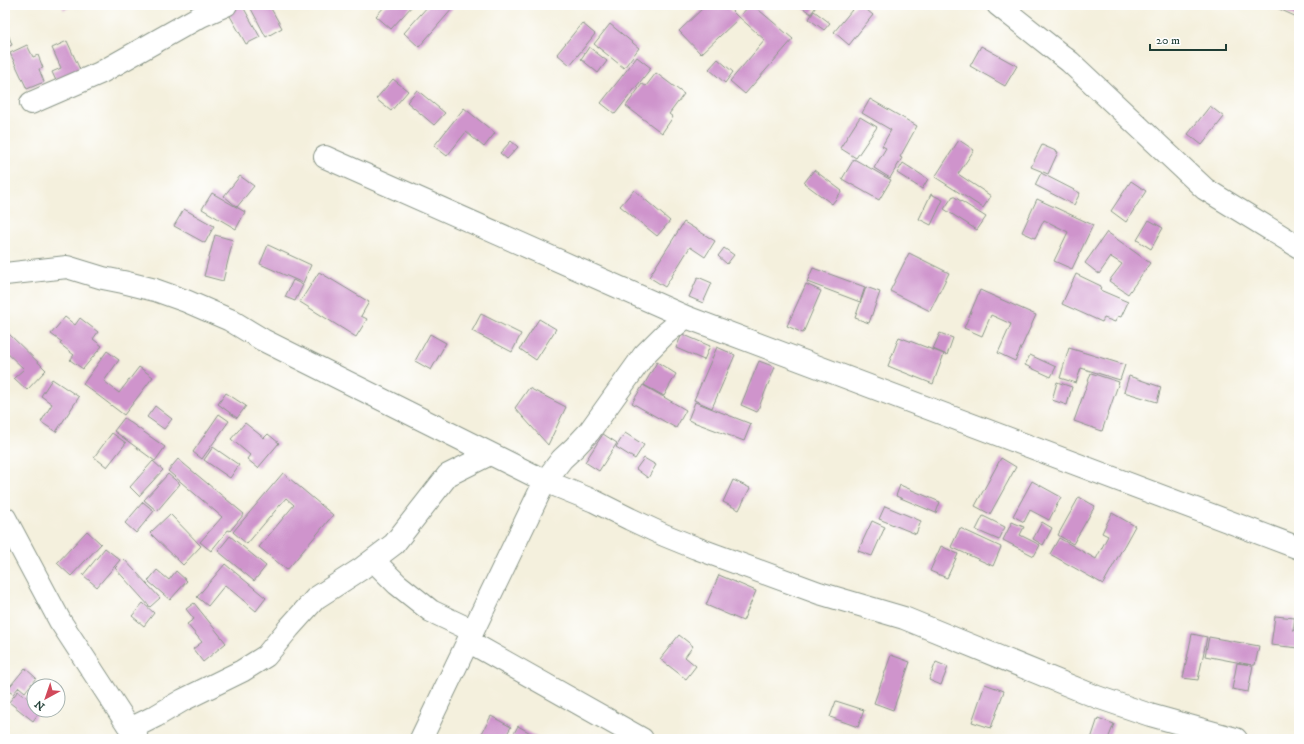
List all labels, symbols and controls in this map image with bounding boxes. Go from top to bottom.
scale bar [1150,26,1226,52]
text: 20 m [1156,33,1180,48]
north arrow [26,678,66,718]
text: N [32,697,48,713]

